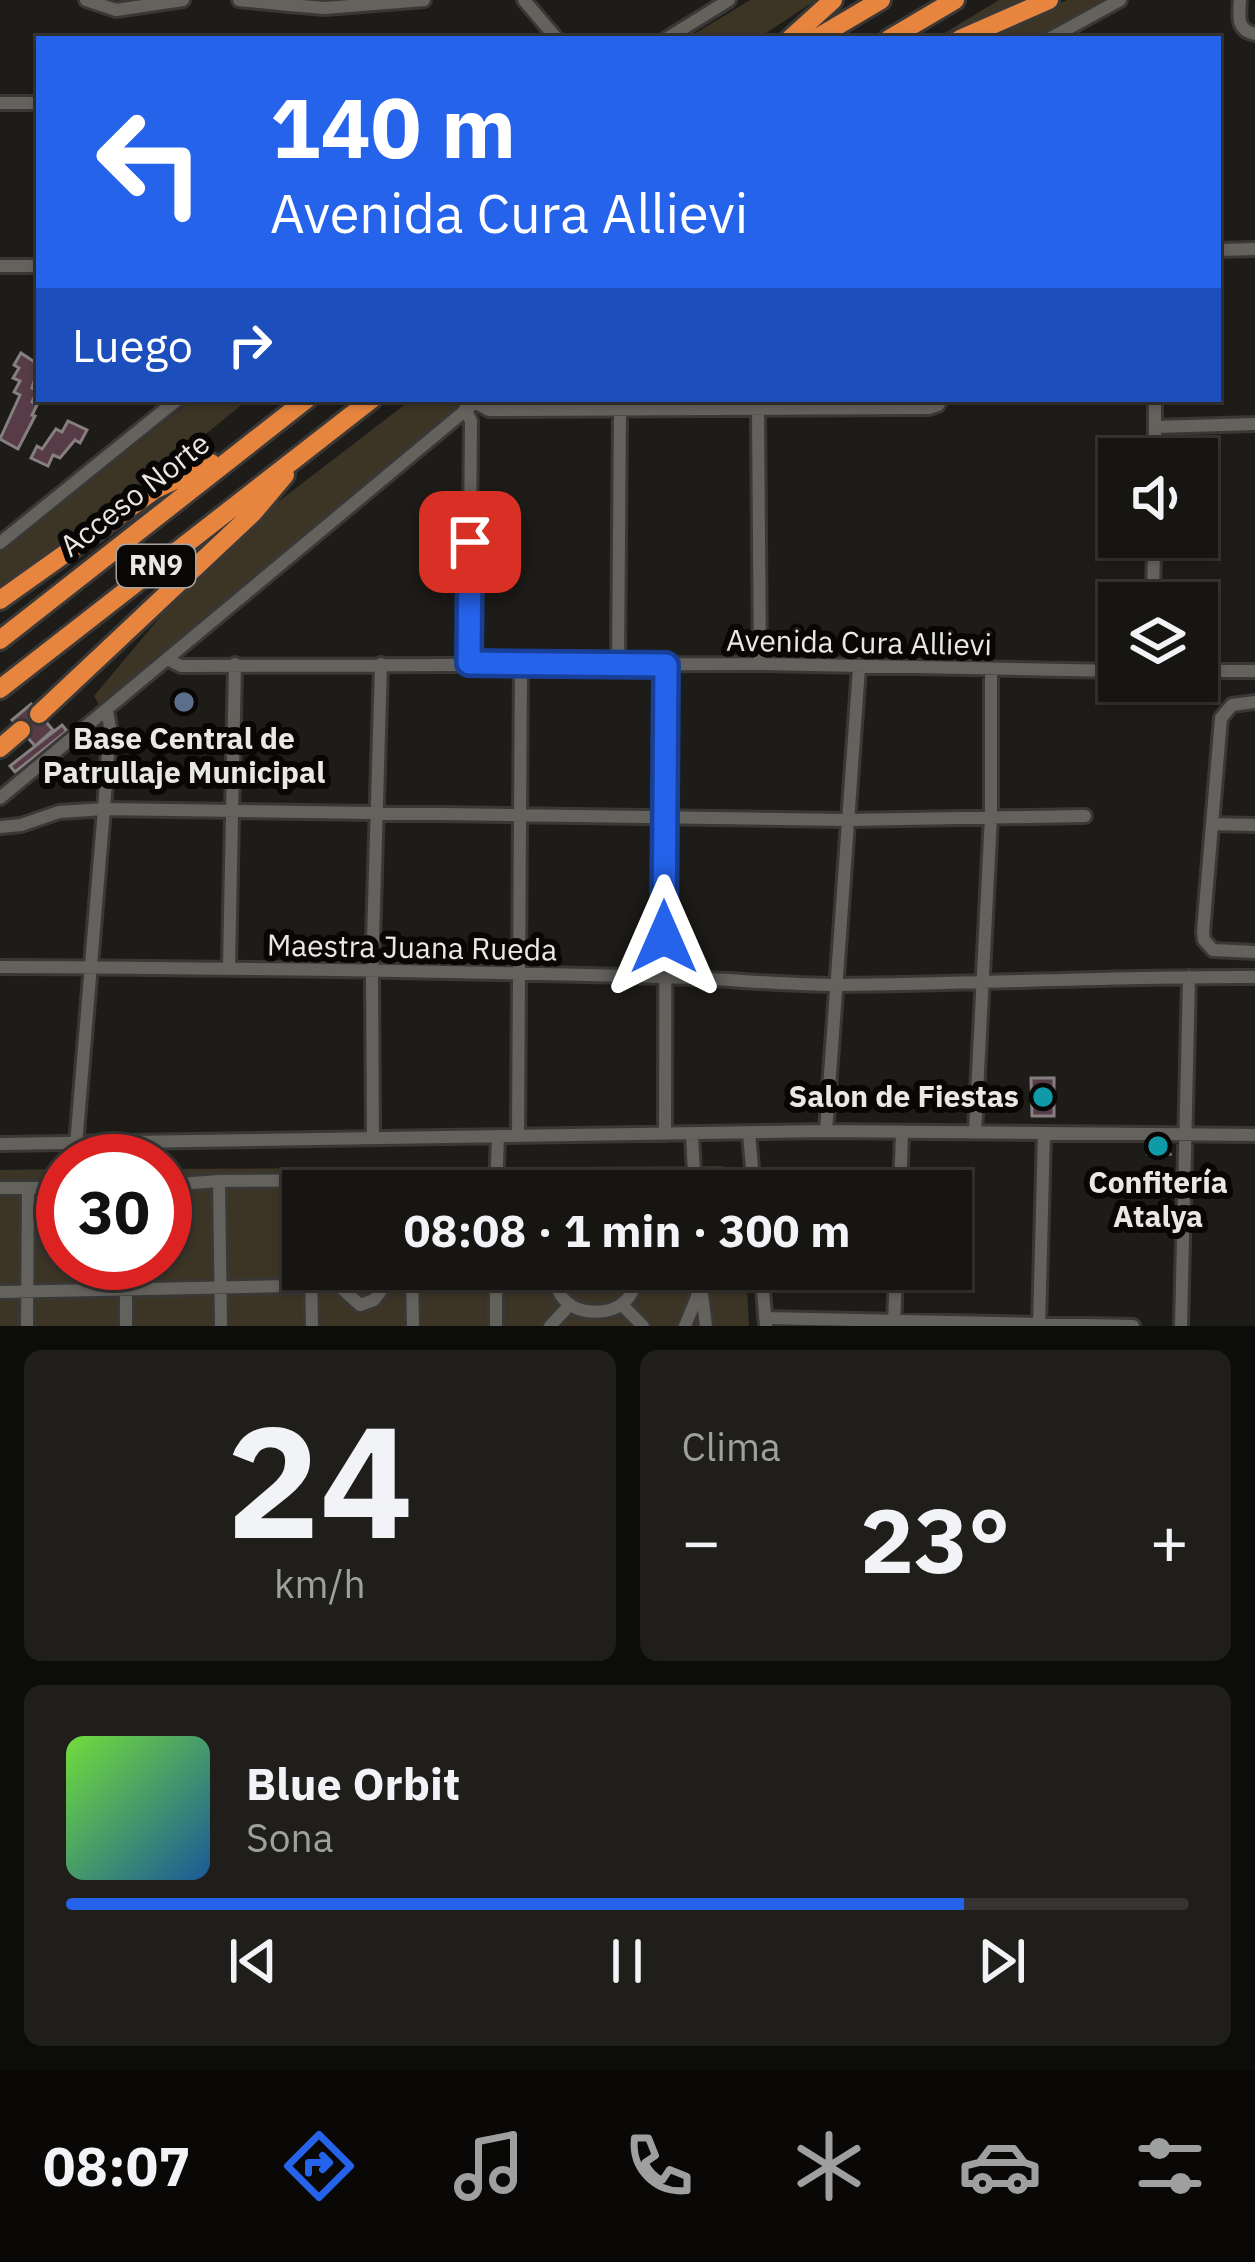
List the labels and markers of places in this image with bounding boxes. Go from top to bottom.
pin [419,491,521,593]
marker: Base Central de Patrullaje Municipal [171,689,197,715]
place label: Base Central de Patrullaje Municipal [43,718,325,791]
place label: Salon de Fiestas [789,1076,1019,1115]
marker: Salon de Fiestas [1030,1084,1056,1110]
marker: Confitería Atalya [1145,1133,1171,1159]
place label: Confitería Atalya [1088,1162,1228,1235]

